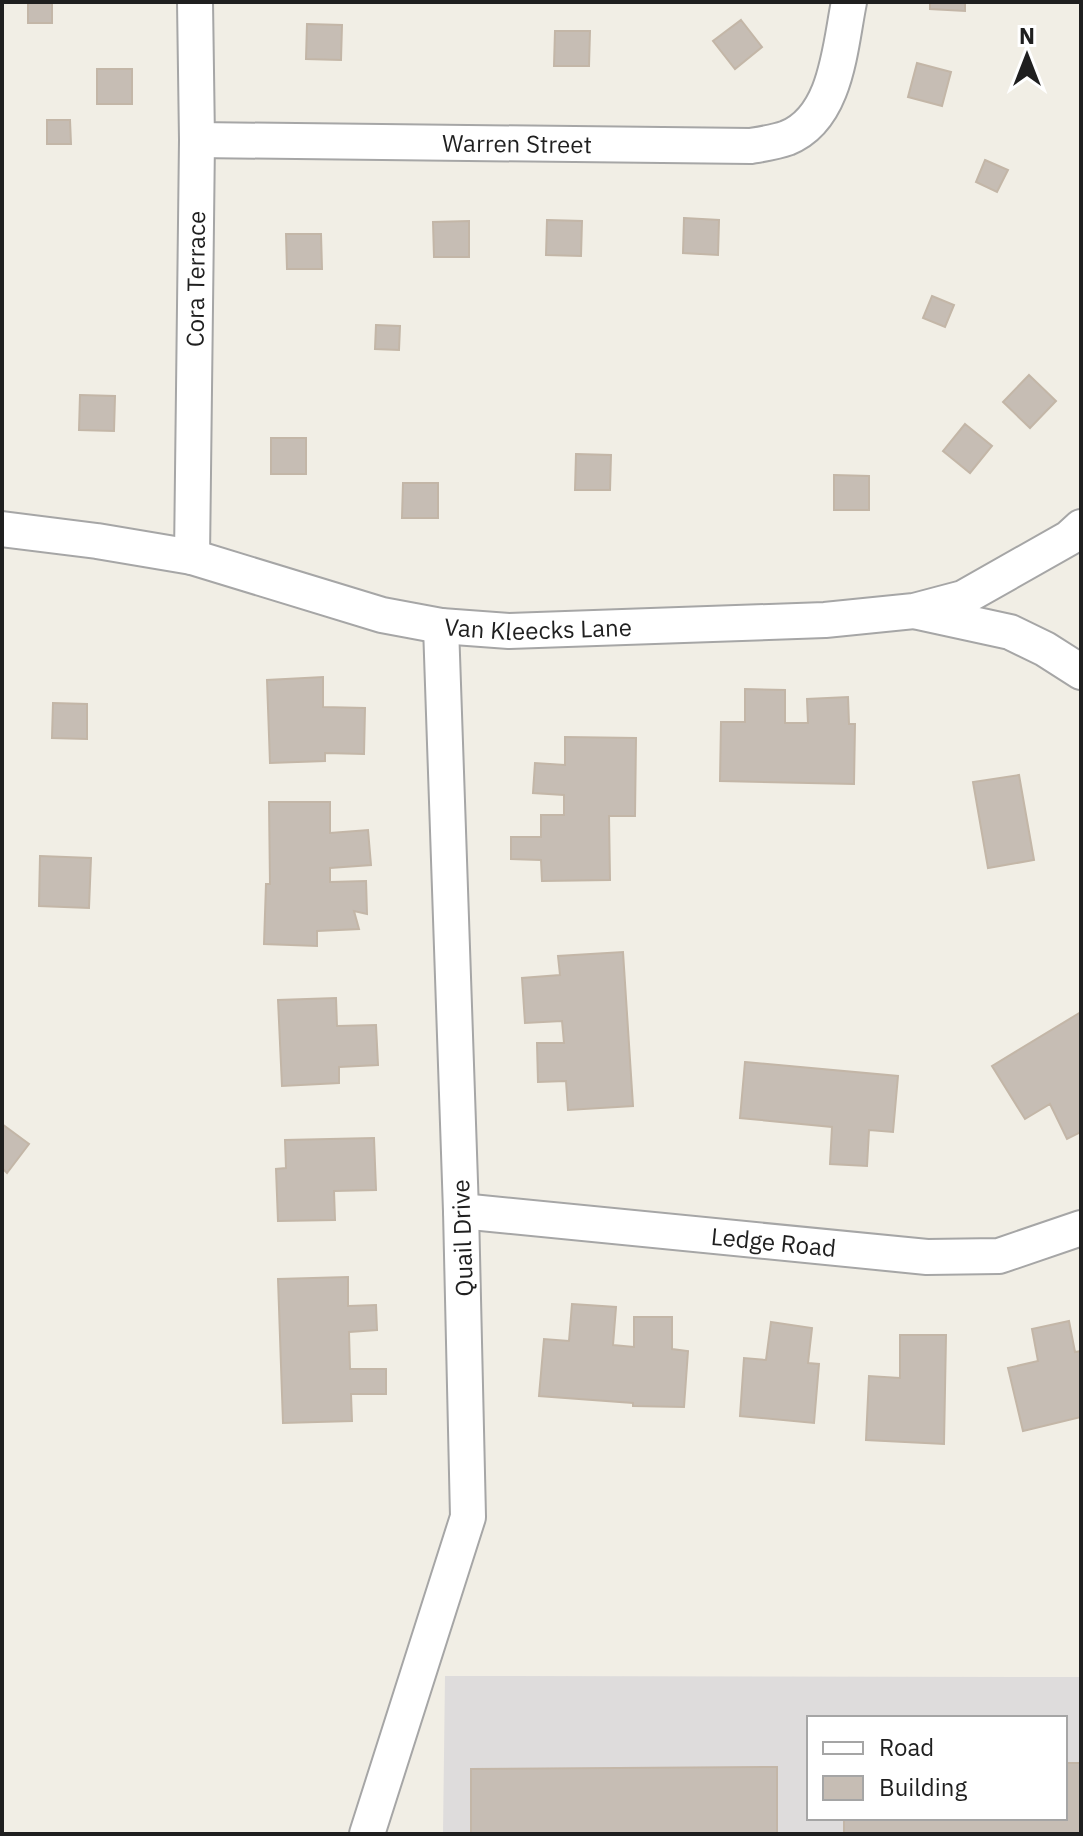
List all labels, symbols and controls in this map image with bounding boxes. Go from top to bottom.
north arrow [987,16,1067,96]
text: N [1019,21,1035,50]
street label: Warren Street [442,127,592,160]
street label: Cora Terrace [179,211,212,347]
street label: Van Kleecks Lane [443,610,632,647]
street label: Quail Drive [444,1179,480,1297]
street label: Ledge Road [709,1220,837,1264]
legend [807,1716,1067,1820]
text: Road [879,1731,934,1763]
text: Building [879,1771,967,1803]

